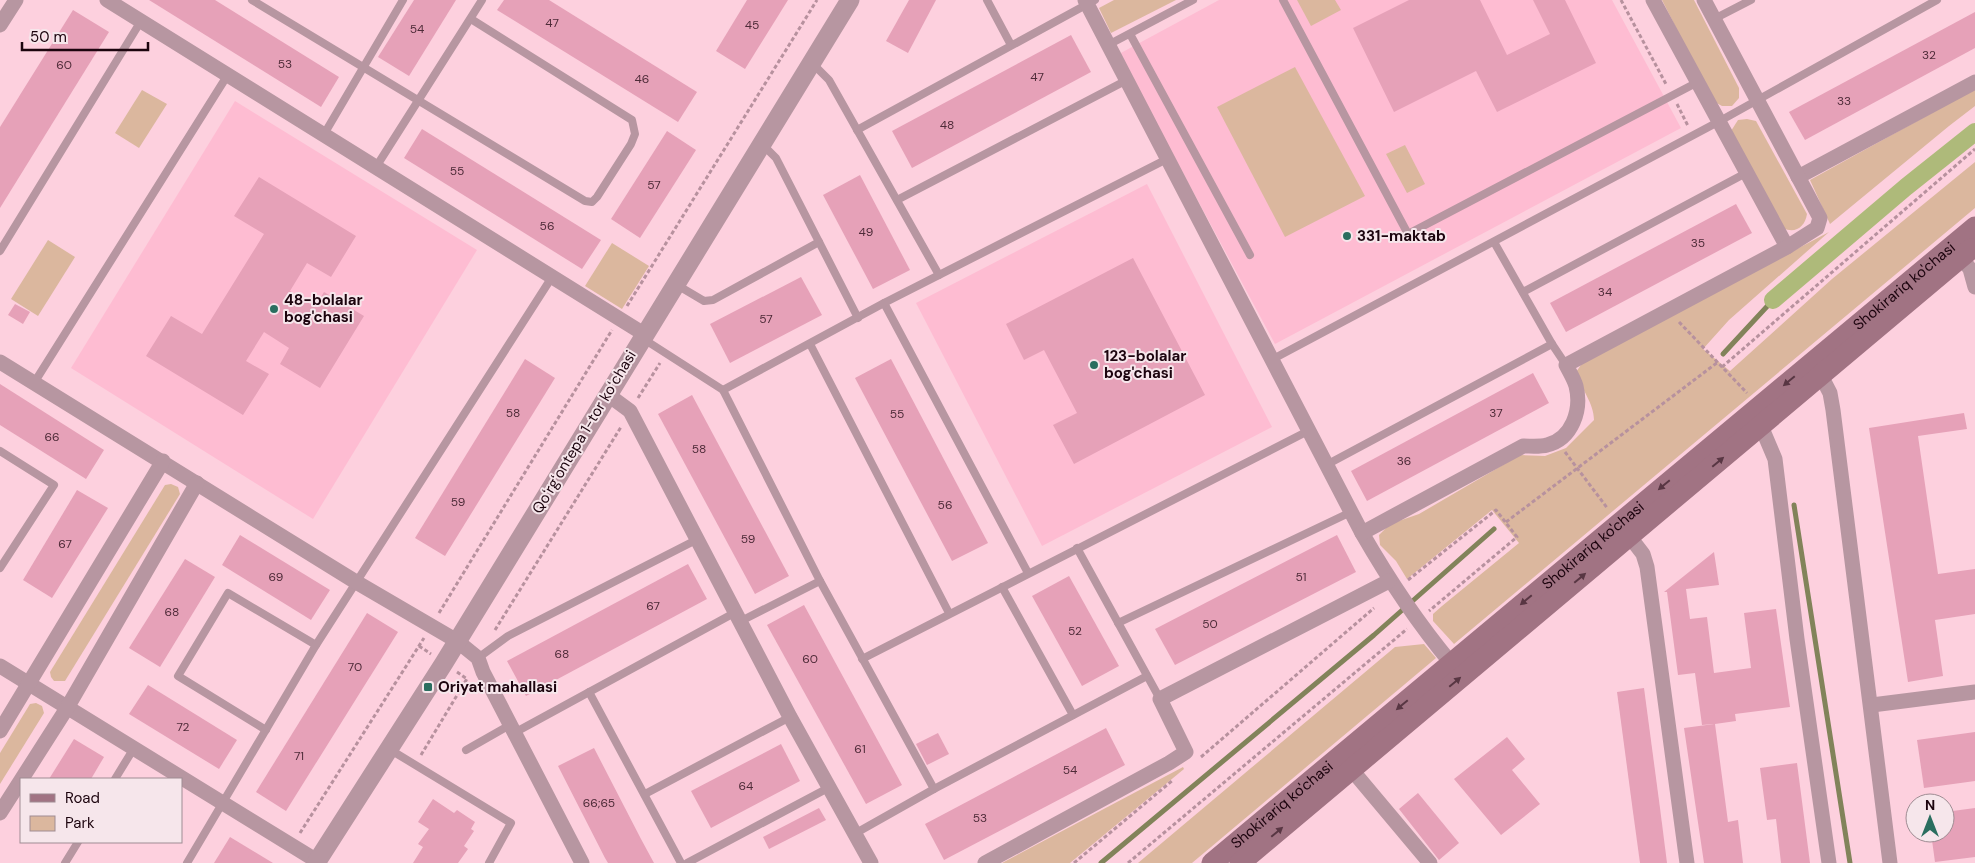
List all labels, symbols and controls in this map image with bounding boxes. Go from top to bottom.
house number: 47 [545,15,559,31]
house number: 45 [745,17,759,33]
scale bar [22,20,149,52]
house number: 54 [410,21,424,37]
text: 50 m [30,27,67,47]
house number: 32 [1922,47,1936,63]
house number: 53 [278,56,292,72]
house number: 60 [56,57,72,73]
house number: 47 [1030,69,1044,85]
house number: 46 [635,71,649,87]
house number: 33 [1837,93,1851,109]
house number: 48 [940,117,954,133]
house number: 55 [450,163,464,179]
house number: 57 [647,177,661,193]
house number: 56 [540,218,554,234]
house number: 49 [859,224,873,240]
place label: 331-maktab [1357,226,1446,246]
marker: 331-maktab [1341,230,1353,242]
house number: 35 [1691,235,1705,251]
street label: Shokirariq ko'chasi [1849,238,1959,335]
house number: 34 [1598,284,1612,300]
place label: 48-bolalar bog'chasi [284,290,363,327]
marker: 48-bolalar bog'chasi [268,303,280,315]
house number: 57 [759,311,773,327]
place label: 123-bolalar bog'chasi [1104,346,1187,383]
street label: Qoʻrgʻontepa 1-tor koʻchasi [527,347,641,517]
marker: 123-bolalar bog'chasi [1088,359,1100,371]
one-way arrow [1783,375,1796,386]
house number: 58 [506,405,520,421]
house number: 37 [1489,405,1503,421]
house number: 55 [890,406,904,422]
house number: 66 [44,429,60,445]
house number: 58 [692,441,706,457]
house number: 36 [1397,453,1411,469]
one-way arrow [1711,456,1723,468]
one-way arrow [1659,479,1671,491]
house number: 59 [451,494,465,510]
house number: 56 [938,497,952,513]
street label: Shokirariq ko'chasi [1538,497,1648,594]
house number: 59 [741,531,755,547]
house number: 67 [58,536,72,552]
house number: 69 [269,569,283,585]
house number: 51 [1295,569,1307,585]
one-way arrow [1573,572,1586,583]
one-way arrow [1520,595,1533,606]
house number: 67 [646,598,660,614]
house number: 68 [165,604,179,620]
house number: 50 [1202,616,1218,632]
house number: 52 [1068,623,1082,639]
house number: 68 [555,646,569,662]
house number: 60 [802,651,818,667]
house number: 70 [348,659,362,675]
place label: Oriyat mahallasi [438,677,557,697]
one-way arrow [1448,677,1461,688]
marker: Oriyat mahallasi [422,681,434,693]
one-way arrow [1395,699,1408,710]
house number: 72 [176,719,190,735]
house number: 61 [854,741,866,757]
house number: 71 [294,748,304,764]
street label: Shokirariq ko'chasi [1227,756,1337,853]
house number: 54 [1063,762,1077,778]
legend [20,778,182,843]
house number: 64 [739,778,753,794]
text: Road [65,788,100,808]
north arrow [1905,793,1955,843]
house number: 66;65 [583,795,615,811]
text: N [1925,796,1935,814]
house number: 53 [973,810,987,826]
text: Park [65,813,95,833]
one-way arrow [1270,826,1283,837]

